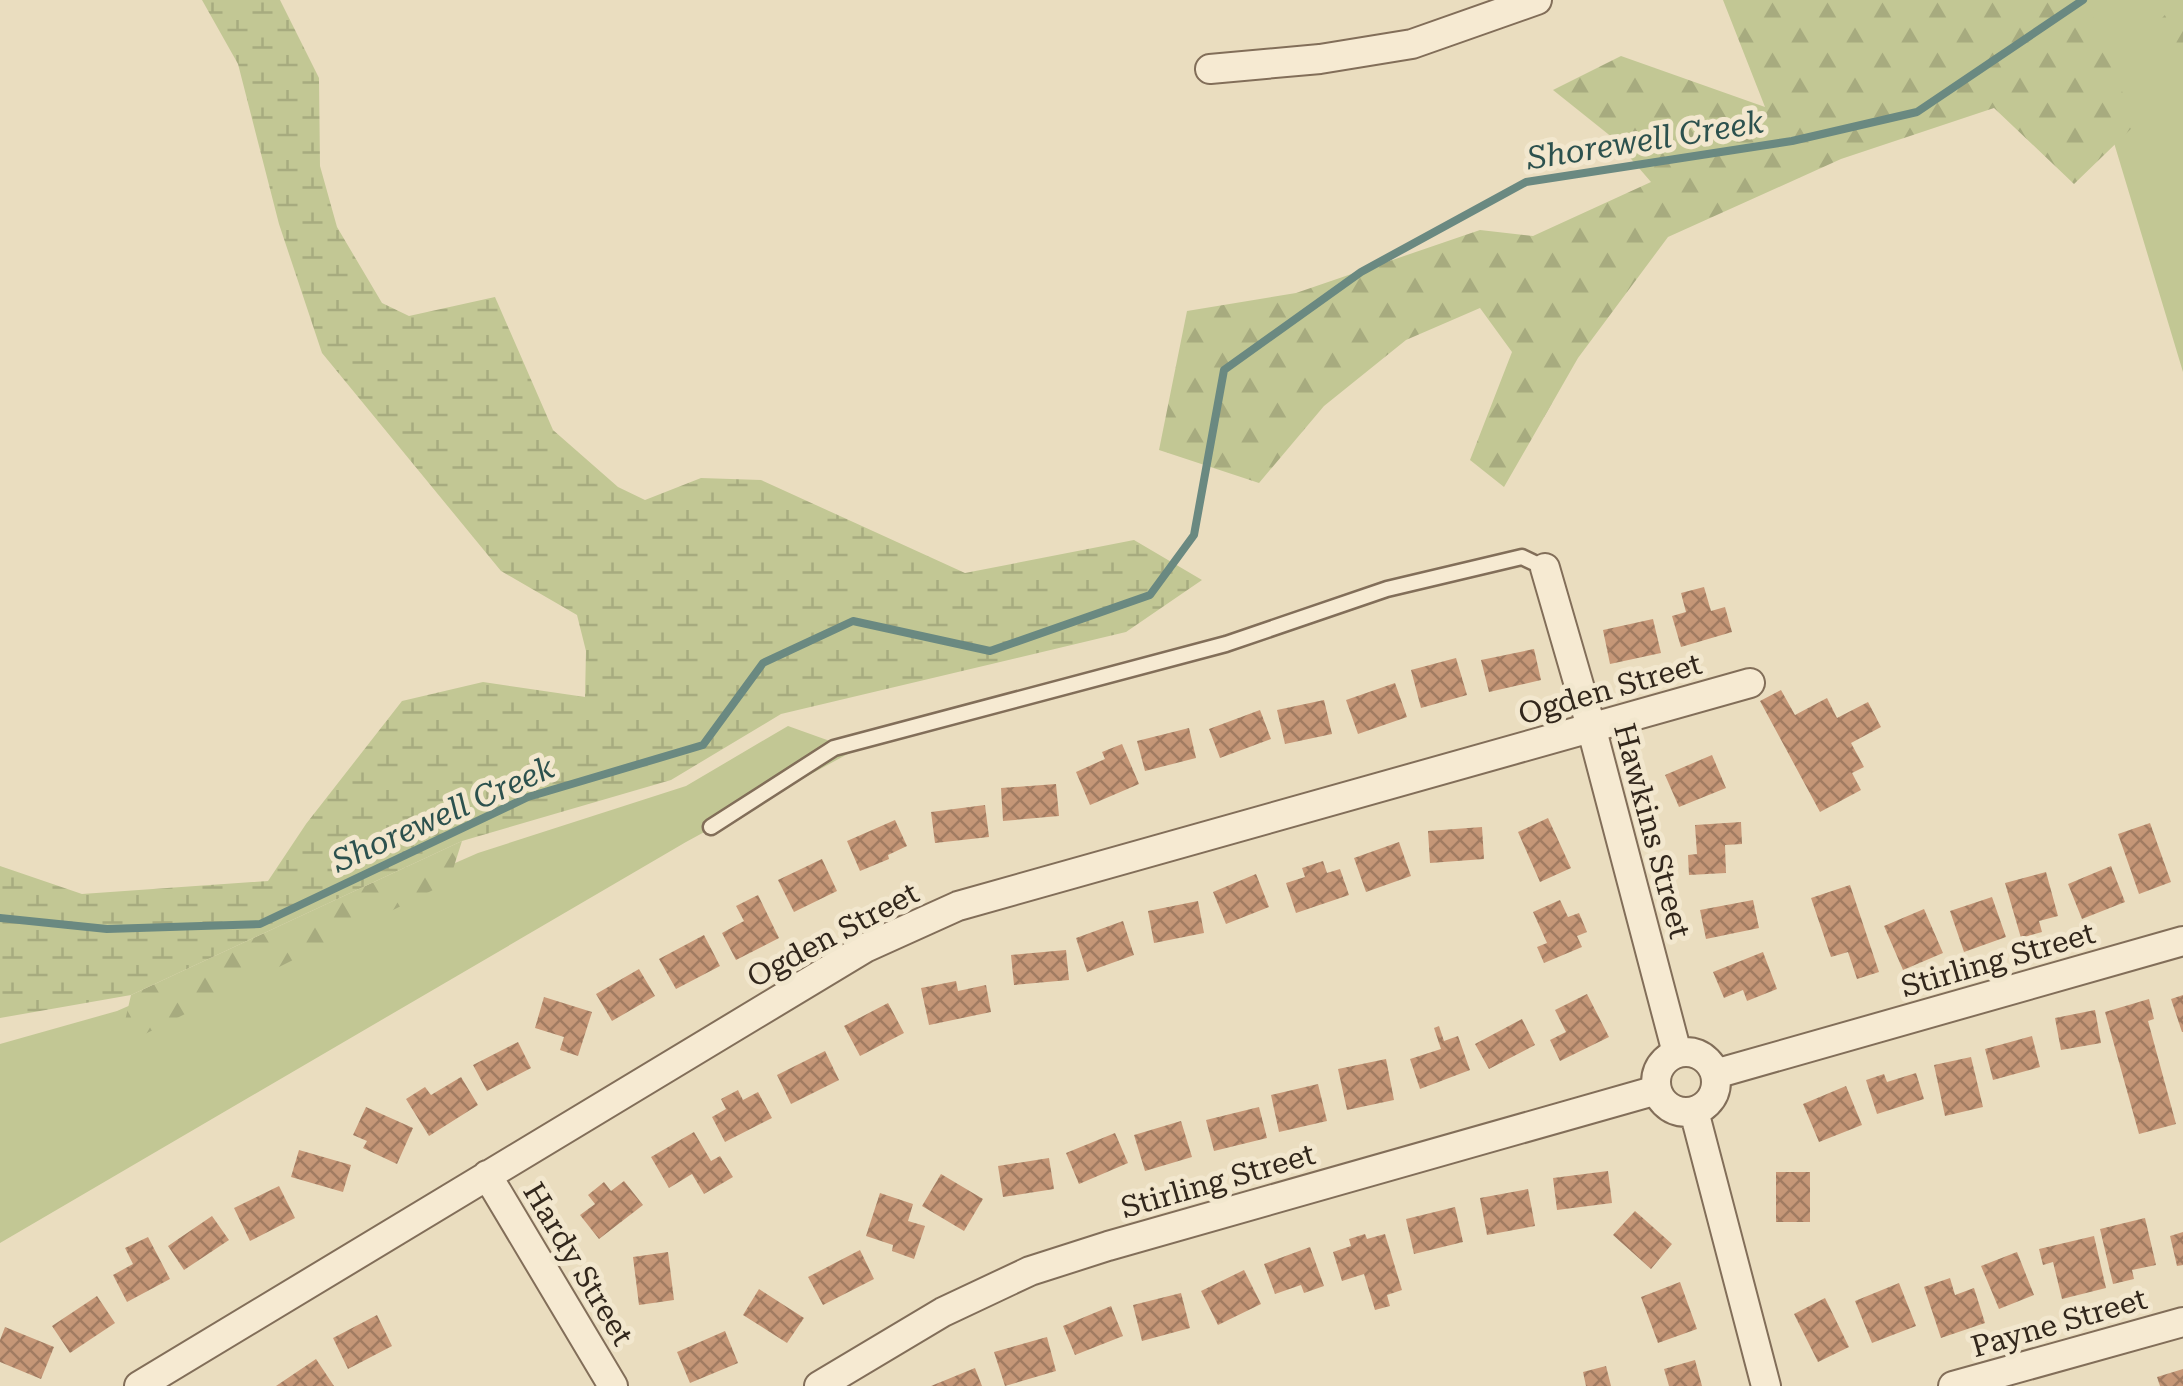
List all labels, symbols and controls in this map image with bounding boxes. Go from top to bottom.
water label: Shorewell Creek [1523,102,1767,178]
street label: Ogden Street [1514,646,1705,731]
street label: Hawkins Street [1607,720,1698,942]
water label: Shorewell Creek [325,748,561,880]
street label: Ogden Street [741,875,924,994]
street label: Stirling Street [1897,915,2099,1004]
street label: Stirling Street [1117,1136,1319,1225]
street label: Hardy Street [516,1176,641,1351]
street label: Payne Street [1967,1281,2151,1364]

